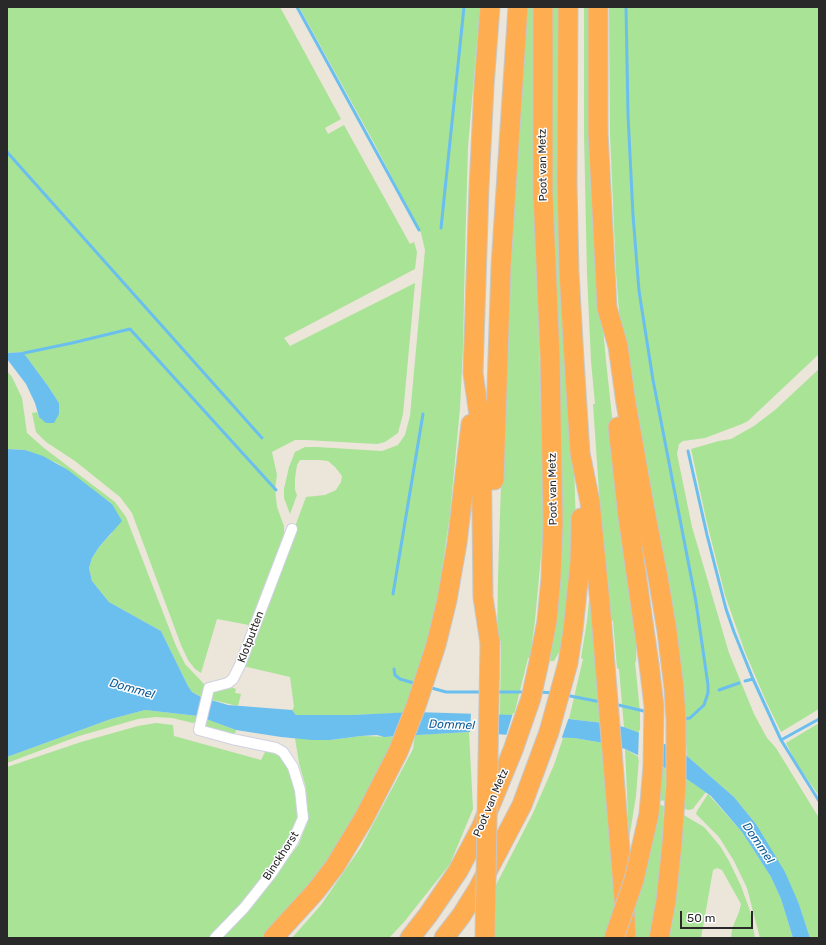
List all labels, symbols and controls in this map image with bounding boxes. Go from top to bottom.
street label: Poot van Metz [536,129,550,201]
street label: Poot van Metz [546,453,560,525]
street label: Klotputten [235,609,267,665]
water label: Dommel [108,676,156,702]
water label: Dommel [429,717,475,733]
street label: Poot van Metz [471,767,511,839]
water label: Dommel [739,820,777,866]
street label: Binckhorst [260,829,302,883]
scale bar [682,903,755,929]
text: 50 m [687,911,715,925]

